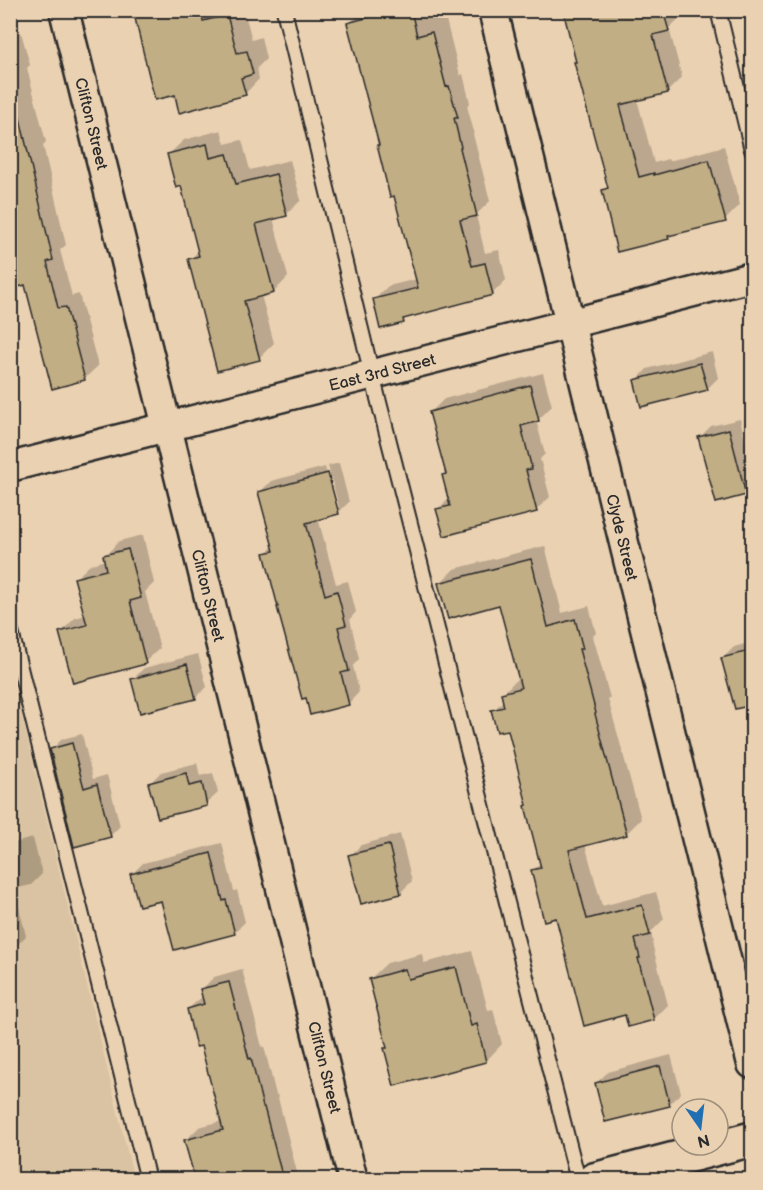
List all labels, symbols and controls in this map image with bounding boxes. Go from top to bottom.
street label: Clifton Street [70,76,111,172]
street label: East 3rd Street [327,350,438,396]
street label: Clyde Street [601,492,641,583]
street label: Clifton Street [187,548,228,644]
street label: Clifton Street [303,1020,344,1116]
north arrow [670,1097,730,1157]
text: N [695,1129,711,1151]

